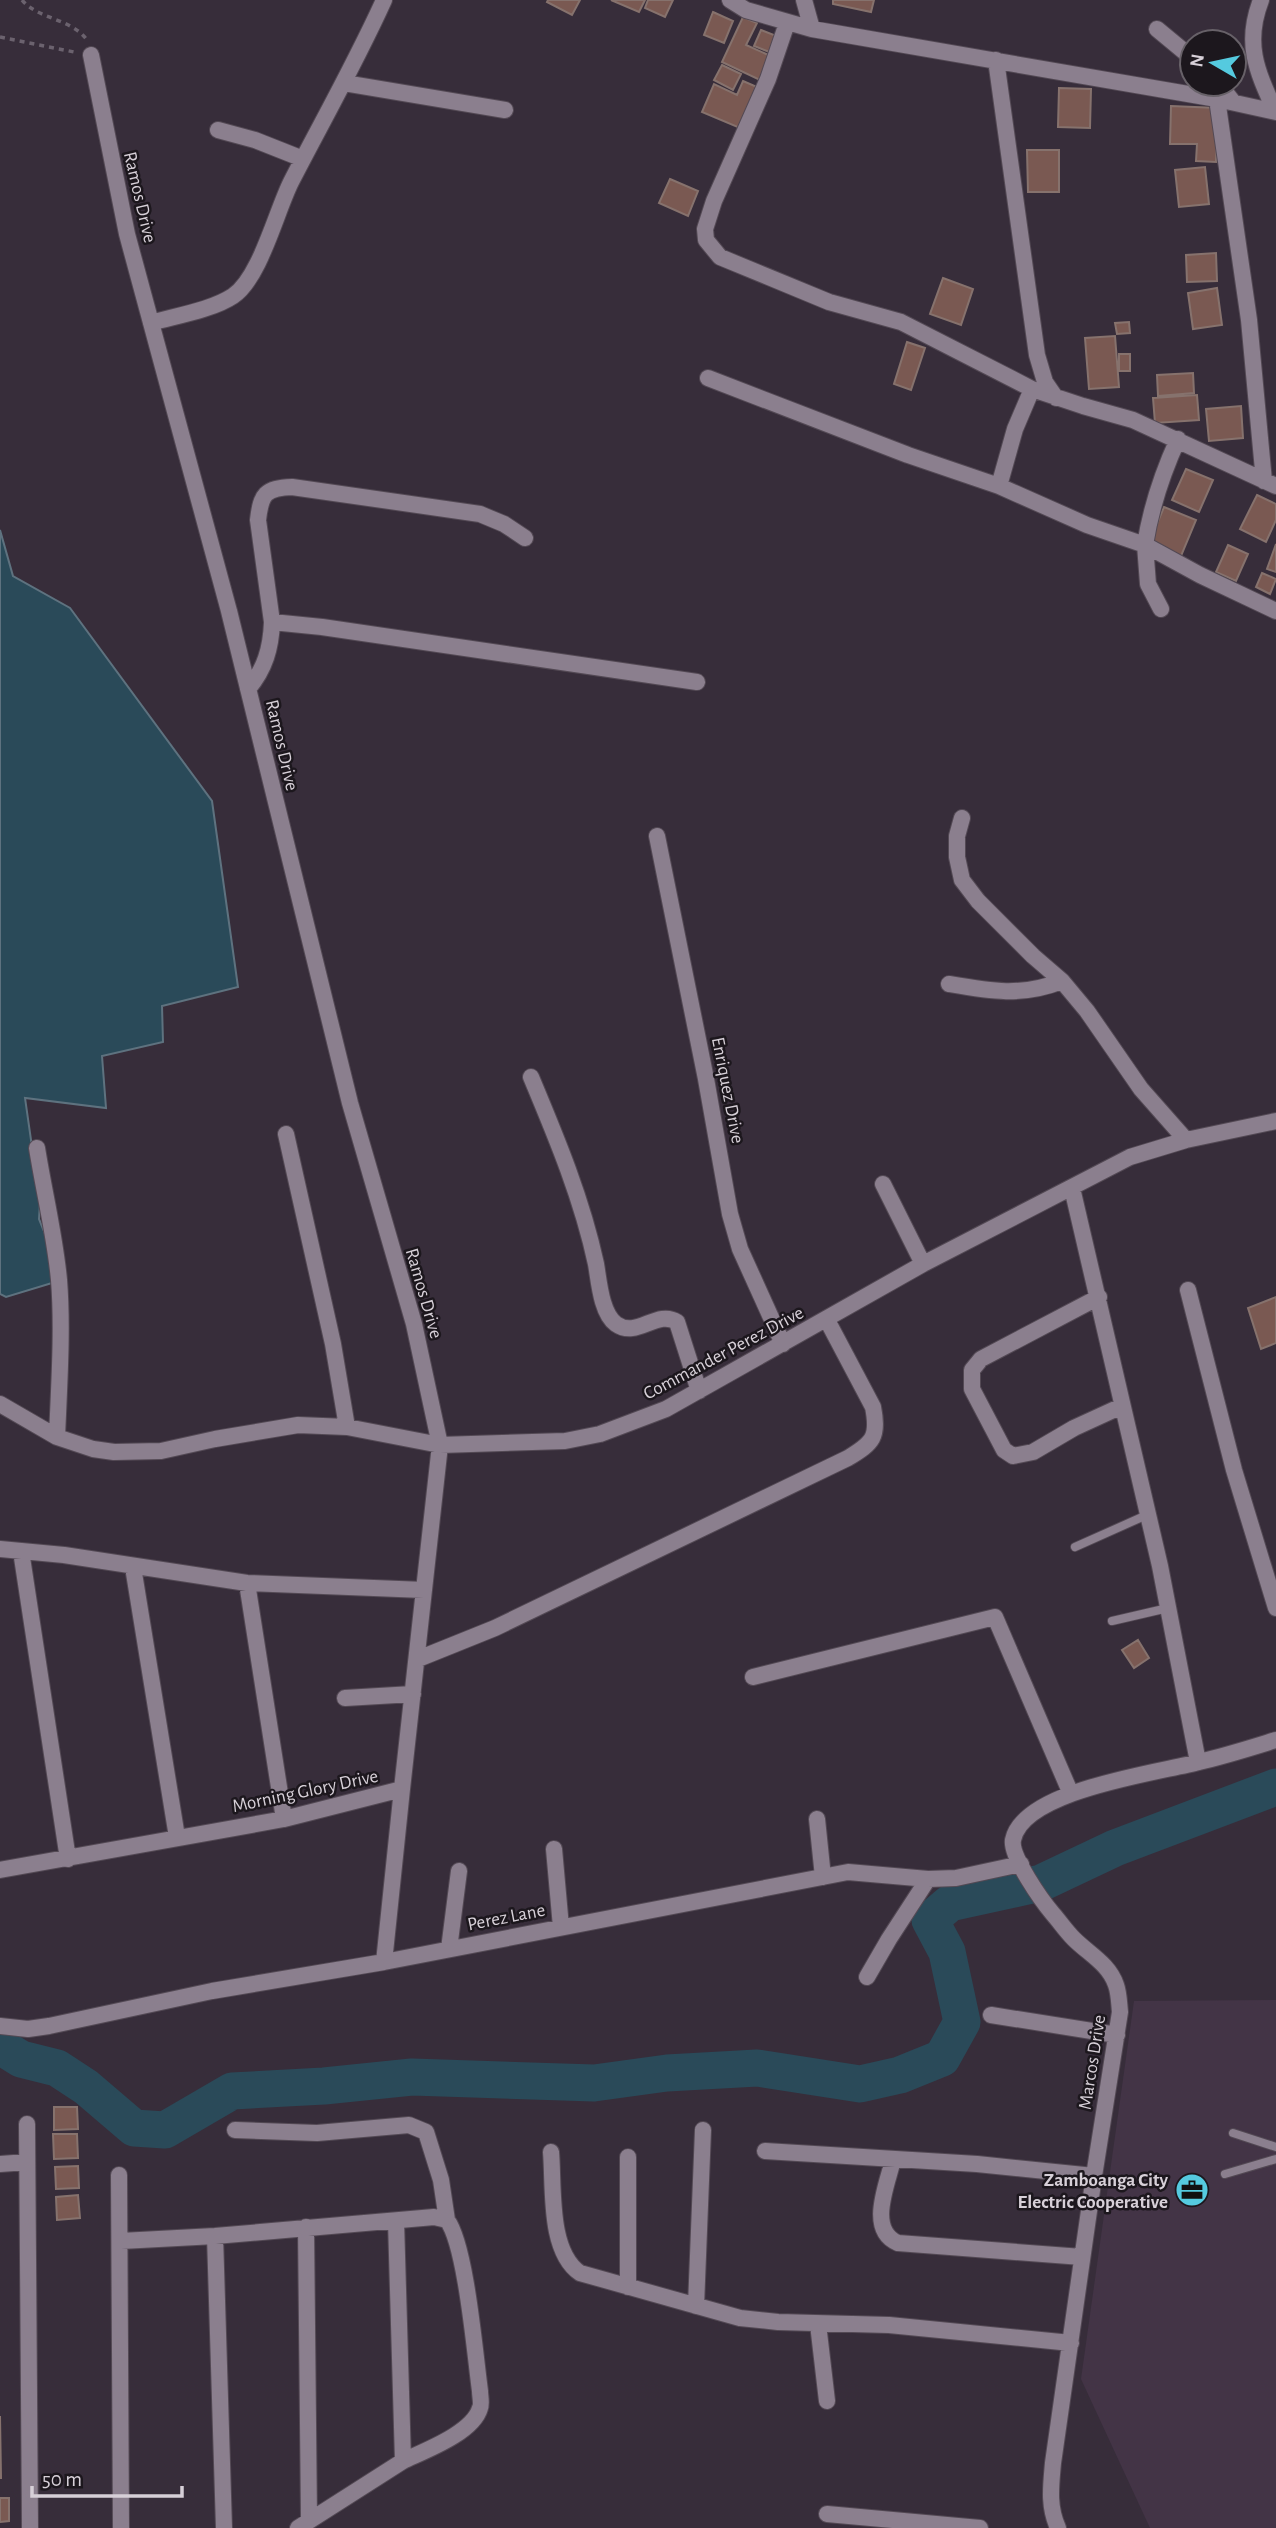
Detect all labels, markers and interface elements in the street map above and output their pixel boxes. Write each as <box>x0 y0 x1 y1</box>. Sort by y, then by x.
north arrow <box>1178 28 1248 98</box>
text: N <box>1187 53 1208 69</box>
street label: Ramos Drive <box>120 150 159 245</box>
street label: Ramos Drive <box>262 698 301 793</box>
street label: Enriquez Drive <box>708 1036 747 1145</box>
street label: Ramos Drive <box>402 1246 446 1341</box>
street label: Commander Perez Drive <box>641 1303 807 1404</box>
street label: Morning Glory Drive <box>231 1767 380 1816</box>
street label: Perez Lane <box>466 1901 547 1934</box>
street label: Marcos Drive <box>1076 2013 1109 2111</box>
place label: Zamboanga City Electric Cooperative <box>1017 2171 1168 2212</box>
office icon: Zamboanga City Electric Cooperative <box>1173 2171 1211 2209</box>
scale bar <box>32 2454 182 2498</box>
text: 50 m <box>42 2469 82 2490</box>

